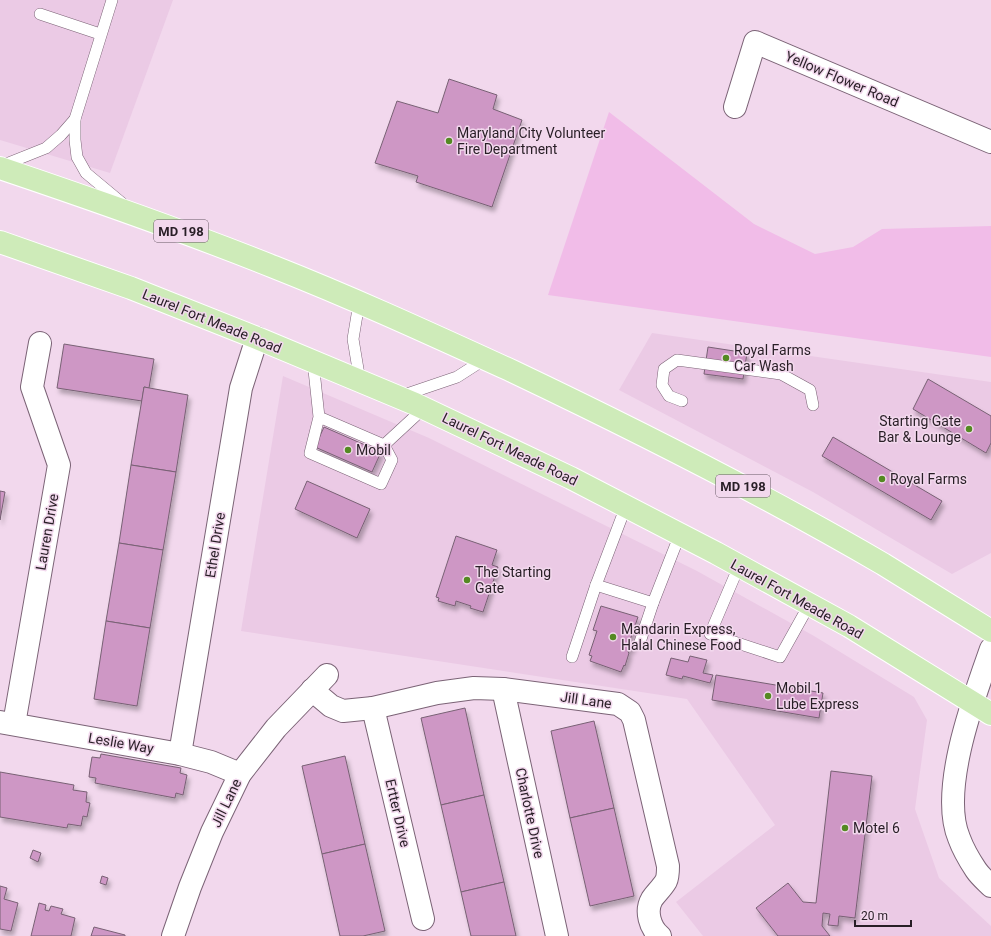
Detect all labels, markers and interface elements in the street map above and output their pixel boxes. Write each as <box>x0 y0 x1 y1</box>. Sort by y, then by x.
street label: Yellow Flower Road <box>783 48 901 110</box>
place label: Maryland City Volunteer Fire Department <box>457 125 606 157</box>
marker: Maryland City Volunteer Fire Department <box>444 136 454 146</box>
road number: MD 198 <box>154 220 208 242</box>
street label: Laurel Fort Meade Road <box>140 286 284 356</box>
place label: Royal Farms Car Wash <box>734 342 811 374</box>
marker: Royal Farms Car Wash <box>721 353 731 363</box>
street label: Laurel Fort Meade Road <box>440 409 580 489</box>
place label: Starting Gate Bar & Lounge <box>878 413 961 445</box>
marker: Starting Gate Bar & Lounge <box>964 424 974 434</box>
place label: Mobil <box>356 442 391 458</box>
marker: Mobil <box>343 445 353 455</box>
place label: Royal Farms <box>890 471 967 487</box>
marker: Royal Farms <box>877 474 887 484</box>
road number: MD 198 <box>716 475 770 497</box>
street label: Lauren Drive <box>32 492 62 572</box>
street label: Ethel Drive <box>202 511 228 579</box>
street label: Laurel Fort Meade Road <box>728 556 866 642</box>
place label: The Starting Gate <box>475 564 551 596</box>
marker: The Starting Gate <box>462 575 472 585</box>
place label: Mandarin Express, Halal Chinese Food <box>621 621 741 653</box>
marker: Mandarin Express, Halal Chinese Food <box>608 632 618 642</box>
place label: Mobil 1 Lube Express <box>776 680 859 712</box>
street label: Jill Lane <box>559 688 613 712</box>
marker: Mobil 1 Lube Express <box>763 691 773 701</box>
street label: Leslie Way <box>87 729 155 757</box>
street label: Charlotte Drive <box>513 766 547 860</box>
street label: Jill Lane <box>207 776 245 830</box>
street label: Ertter Drive <box>382 777 414 849</box>
place label: Motel 6 <box>853 820 900 836</box>
marker: Motel 6 <box>840 823 850 833</box>
scale bar <box>855 902 911 928</box>
text: 20 m <box>861 909 888 923</box>

